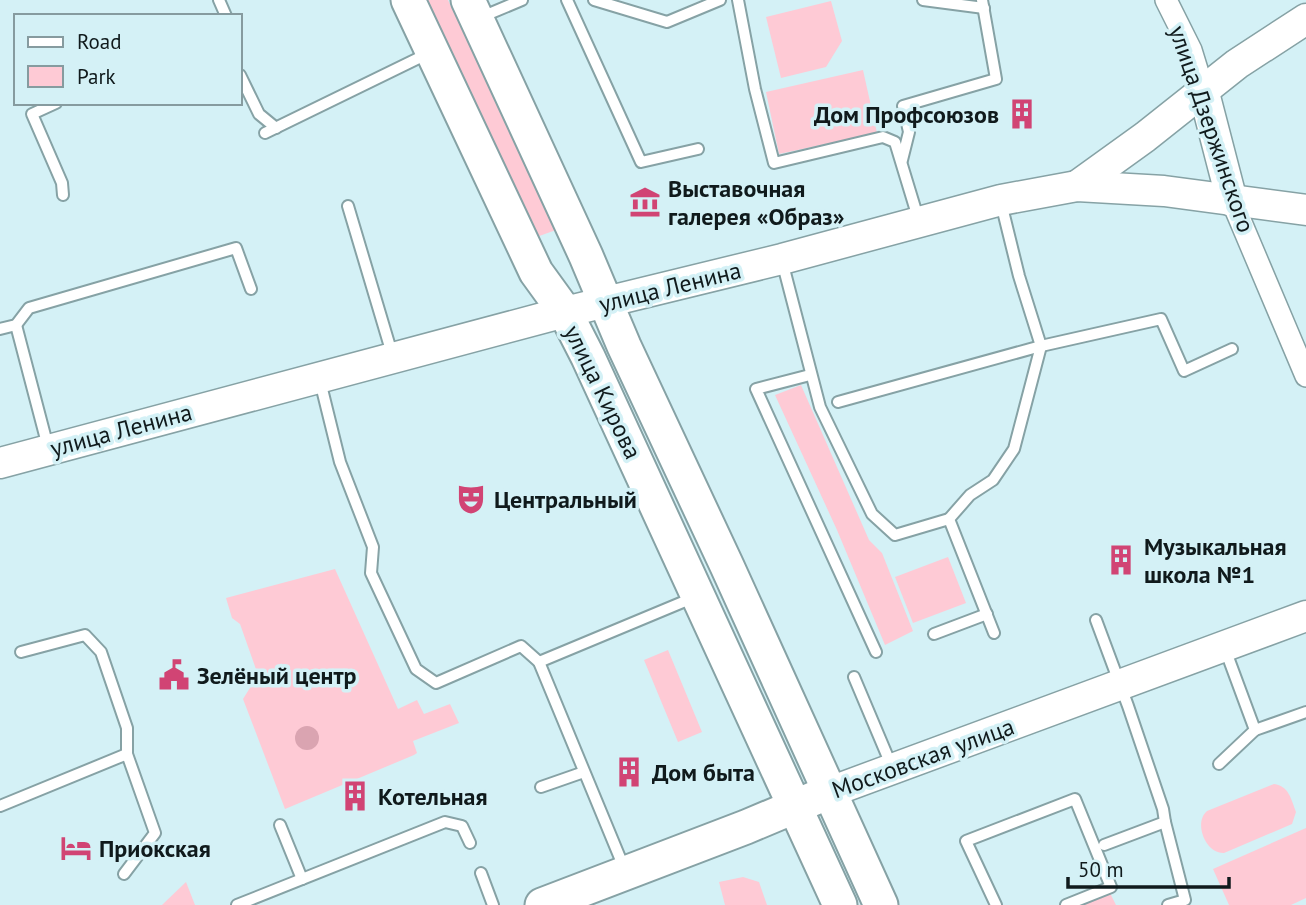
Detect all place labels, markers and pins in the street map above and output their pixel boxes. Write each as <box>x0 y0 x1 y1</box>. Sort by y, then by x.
building icon: Дом Профсоюзов <box>1005 97 1039 131</box>
place label: Дом Профсоюзов <box>814 99 999 130</box>
place label: Выставочная галерея «Образ» <box>668 173 845 232</box>
museum icon: Выставочная галерея «Образ» <box>628 185 662 219</box>
theatre icon: Центральный <box>454 482 488 516</box>
place label: Центральный <box>494 484 637 515</box>
place label: Музыкальная школа №1 <box>1144 531 1287 590</box>
building icon: Музыкальная школа №1 <box>1104 543 1138 577</box>
public building icon: Зелёный центр <box>157 658 191 692</box>
place label: Зелёный центр <box>197 660 357 691</box>
building icon: Дом быта <box>612 755 646 789</box>
place label: Дом быта <box>652 757 755 788</box>
building icon: Котельная <box>338 779 372 813</box>
place label: Котельная <box>378 781 488 812</box>
hotel icon: Приокская <box>59 831 93 865</box>
place label: Приокская <box>99 833 211 864</box>

